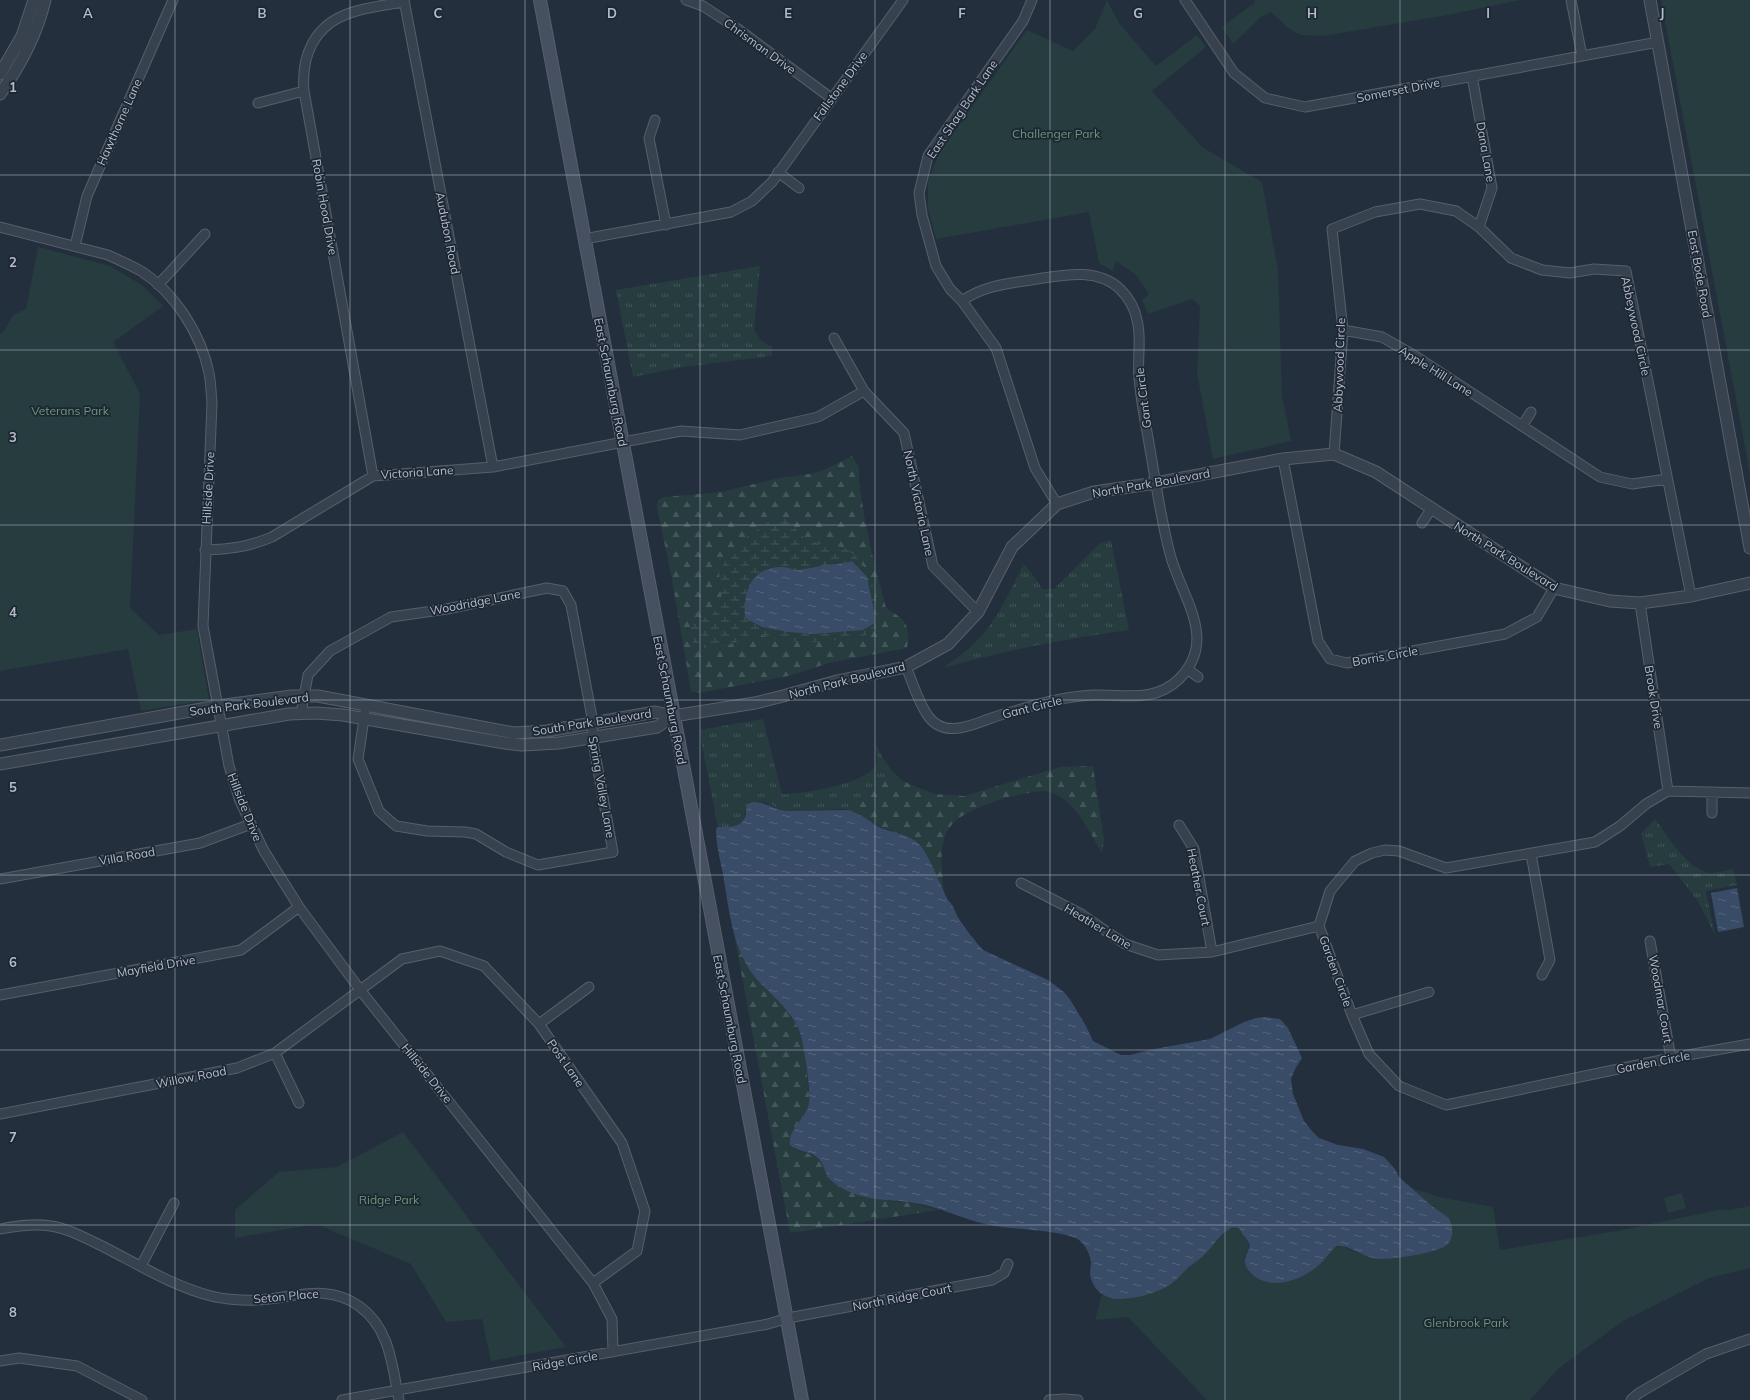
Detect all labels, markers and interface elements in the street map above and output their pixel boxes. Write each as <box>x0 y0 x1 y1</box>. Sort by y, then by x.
text: A <box>83 5 93 21</box>
text: B <box>258 5 267 21</box>
text: C <box>434 5 443 21</box>
text: D <box>607 5 617 21</box>
text: E <box>784 5 792 21</box>
text: F <box>958 5 966 21</box>
text: G <box>1133 5 1143 21</box>
text: H <box>1307 5 1317 21</box>
text: I <box>1486 5 1490 21</box>
text: J <box>1660 5 1664 21</box>
street label: Chrisman Drive <box>721 15 799 77</box>
street label: Fallstone Drive <box>810 48 870 124</box>
street label: East Shag Bark Lane <box>923 57 1001 161</box>
street label: Somerset Drive <box>1355 75 1441 105</box>
street label: Hawthorne Lane <box>93 76 145 168</box>
text: 1 <box>9 79 17 95</box>
street label: Dana Lane <box>1473 121 1499 183</box>
park label: Challenger Park <box>1012 126 1101 141</box>
street label: Robin Hood Drive <box>309 158 341 256</box>
street label: Audubon Road <box>433 191 463 275</box>
street label: East Bode Road <box>1685 229 1715 319</box>
text: 2 <box>9 254 17 270</box>
street label: Abbeywood Circle <box>1618 275 1654 377</box>
street label: East Schaumburg Road <box>591 316 631 448</box>
street label: Abbywood Circle <box>1330 317 1348 413</box>
street label: Apple Hill Lane <box>1396 342 1476 400</box>
street label: Gant Circle <box>1132 367 1154 429</box>
park label: Veterans Park <box>31 403 110 418</box>
text: 3 <box>9 429 17 445</box>
street label: North Victoria Lane <box>900 449 938 557</box>
street label: Hillside Drive <box>199 451 217 525</box>
street label: Victoria Lane <box>380 462 454 482</box>
street label: North Park Boulevard <box>1091 465 1211 501</box>
street label: North Park Boulevard <box>1451 518 1561 594</box>
street label: Woodridge Lane <box>428 586 522 618</box>
text: 4 <box>9 604 17 620</box>
street label: East Schaumburg Road <box>650 634 690 766</box>
street label: Borris Circle <box>1351 643 1419 669</box>
street label: North Park Boulevard <box>787 658 907 702</box>
street label: Brook Drive <box>1642 664 1666 730</box>
street label: South Park Boulevard <box>188 689 310 719</box>
street label: Gant Circle <box>1001 692 1063 722</box>
street label: South Park Boulevard <box>531 705 653 739</box>
street label: Spring Valley Lane <box>586 735 618 839</box>
street label: Hillside Drive <box>224 771 266 843</box>
text: 5 <box>9 779 17 795</box>
street label: Villa Road <box>98 844 156 868</box>
street label: Heather Court <box>1184 847 1214 927</box>
street label: Heather Lane <box>1062 900 1134 952</box>
street label: Garden Circle <box>1316 933 1356 1009</box>
street label: Mayfield Drive <box>116 952 196 980</box>
street label: East Schaumburg Road <box>710 953 750 1085</box>
text: 6 <box>9 954 17 970</box>
street label: Woodmar Court <box>1646 954 1676 1044</box>
street label: Post Lane <box>544 1036 588 1090</box>
street label: Hillside Drive <box>398 1040 456 1106</box>
street label: Garden Circle <box>1615 1048 1691 1076</box>
street label: Willow Road <box>154 1063 228 1091</box>
text: 7 <box>9 1129 17 1145</box>
park label: Ridge Park <box>359 1192 420 1207</box>
street label: North Ridge Court <box>851 1280 953 1314</box>
street label: Seton Place <box>253 1286 319 1306</box>
text: 8 <box>9 1304 17 1320</box>
park label: Glenbrook Park <box>1424 1315 1509 1330</box>
street label: Ridge Circle <box>531 1348 599 1374</box>

